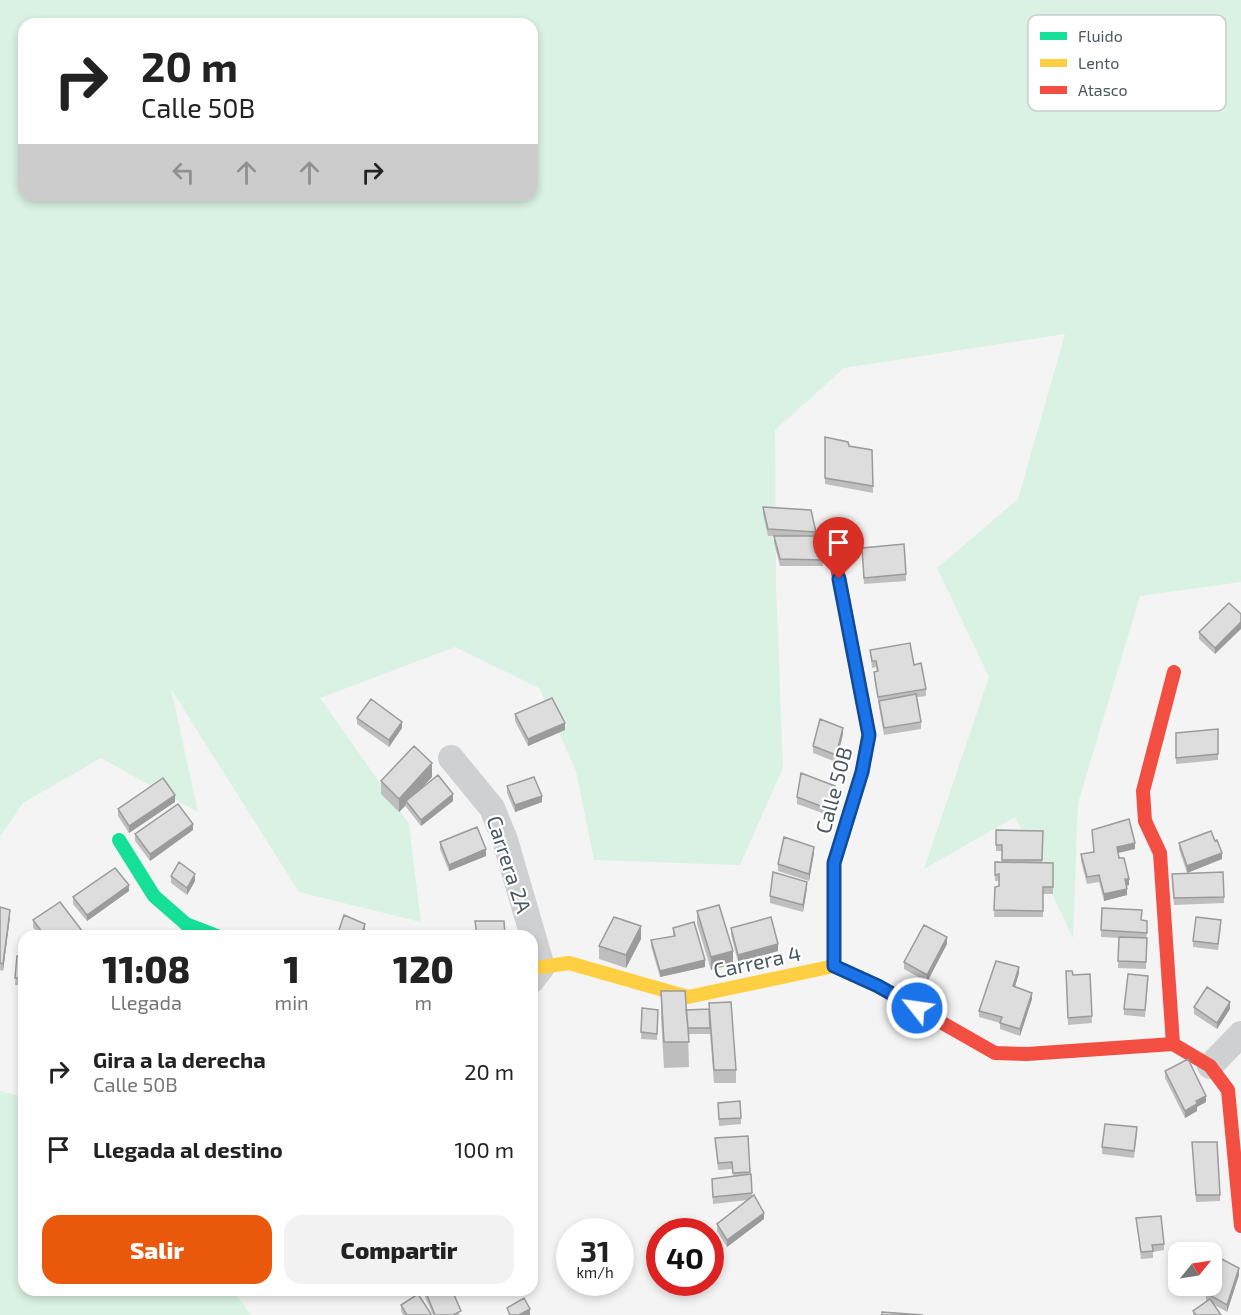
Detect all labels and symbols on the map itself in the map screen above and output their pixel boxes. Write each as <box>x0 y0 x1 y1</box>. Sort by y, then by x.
legend <box>1028 15 1226 111</box>
text: Fluido <box>1078 26 1123 45</box>
text: Lento <box>1078 53 1119 72</box>
text: Atasco <box>1078 80 1128 99</box>
pin <box>813 517 864 579</box>
street label: Calle 50B <box>809 744 857 836</box>
street label: Carrera 2A <box>483 812 537 916</box>
street label: Carrera 4 <box>711 940 803 982</box>
position arrow <box>885 976 949 1040</box>
speed limit sign: 40 <box>646 1218 724 1296</box>
north arrow <box>1168 1242 1222 1296</box>

